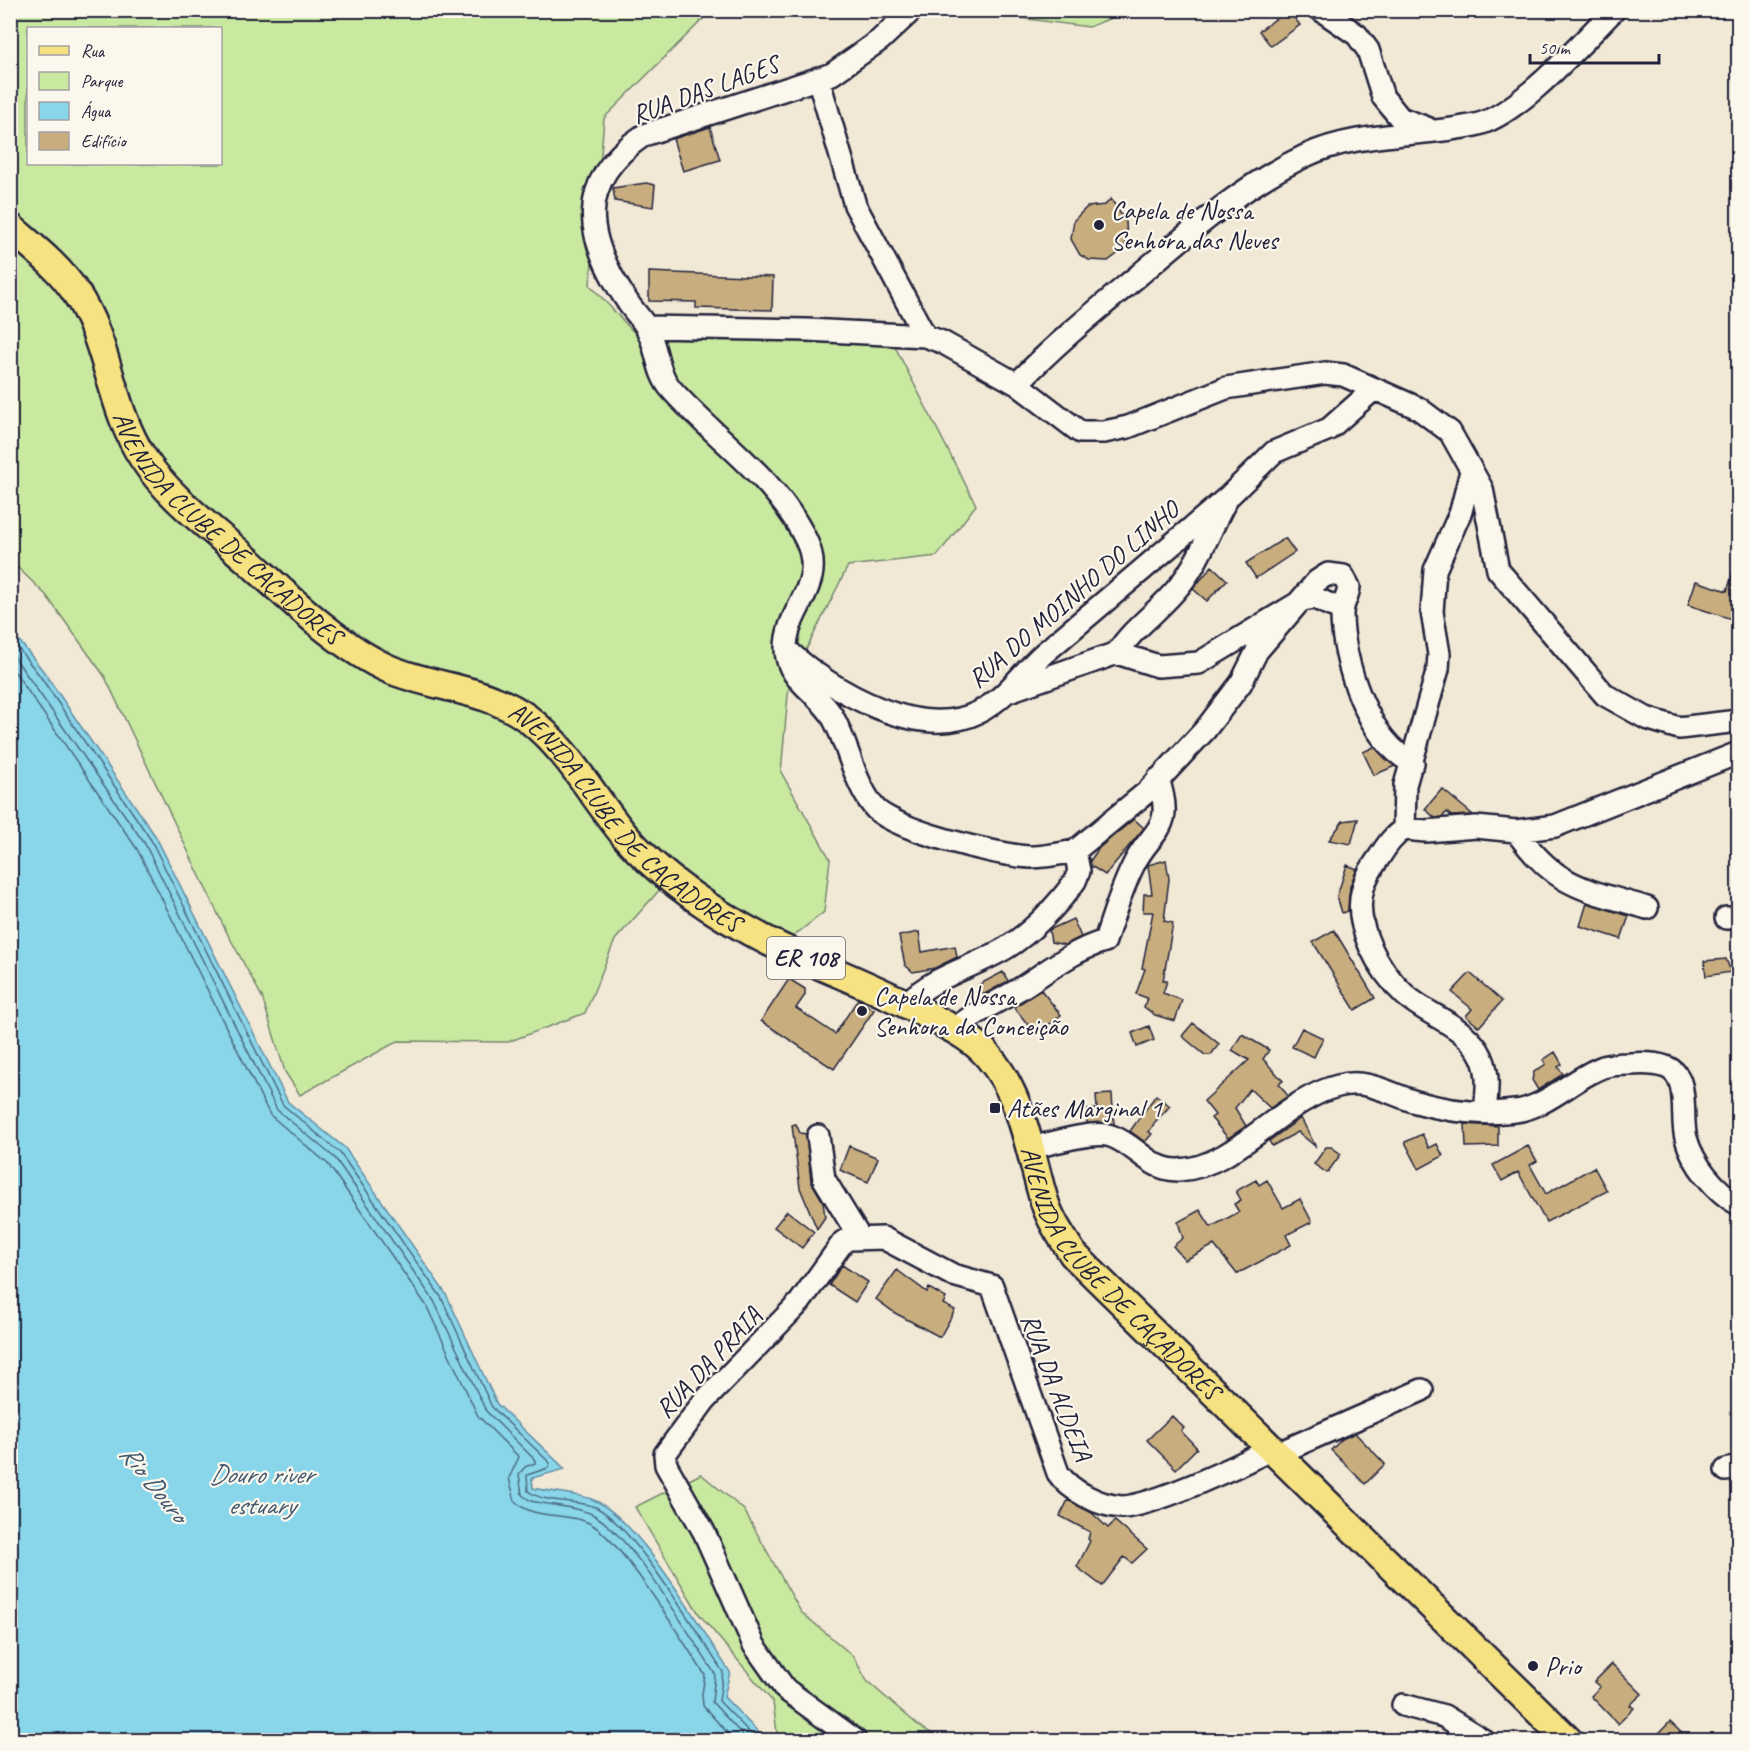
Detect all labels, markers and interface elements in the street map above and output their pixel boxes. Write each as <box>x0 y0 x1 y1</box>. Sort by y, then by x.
legend <box>27 27 222 165</box>
scale bar <box>1530 27 1659 65</box>
text: 50 m <box>1539 37 1572 59</box>
text: Rua <box>81 40 106 62</box>
street label: RUA DAS LAGES <box>627 46 787 131</box>
text: Parque <box>81 70 123 92</box>
text: Água <box>81 100 112 122</box>
text: Edifício <box>81 130 127 152</box>
place label: Capela de Nossa Senhora das Neves <box>1111 194 1279 257</box>
marker: Capela de Nossa Senhora das Neves <box>1092 218 1106 232</box>
street label: AVENIDA CLUBE DE CAÇADORES <box>105 407 352 655</box>
street label: RUA DO MOINHO DO LINHO <box>961 492 1188 695</box>
street label: AVENIDA CLUBE DE CAÇADORES <box>503 694 751 942</box>
road number: ER 108 <box>767 937 845 979</box>
place label: Capela de Nossa Senhora da Conceição <box>874 980 1069 1043</box>
marker: Capela de Nossa Senhora da Conceição <box>855 1004 869 1018</box>
place label: Atães Marginal 1 <box>1007 1092 1163 1125</box>
marker: Atães Marginal 1 <box>988 1101 1002 1115</box>
street label: AVENIDA CLUBE DE CAÇADORES <box>1013 1143 1231 1410</box>
street label: RUA DA PRAIA <box>648 1299 769 1425</box>
street label: RUA DA ALDEIA <box>1013 1309 1100 1467</box>
water label: Rio Douro <box>112 1437 198 1532</box>
water label: Douro river estuary <box>209 1457 318 1522</box>
place label: Prio <box>1545 1650 1583 1683</box>
marker: Prio <box>1526 1659 1540 1673</box>

